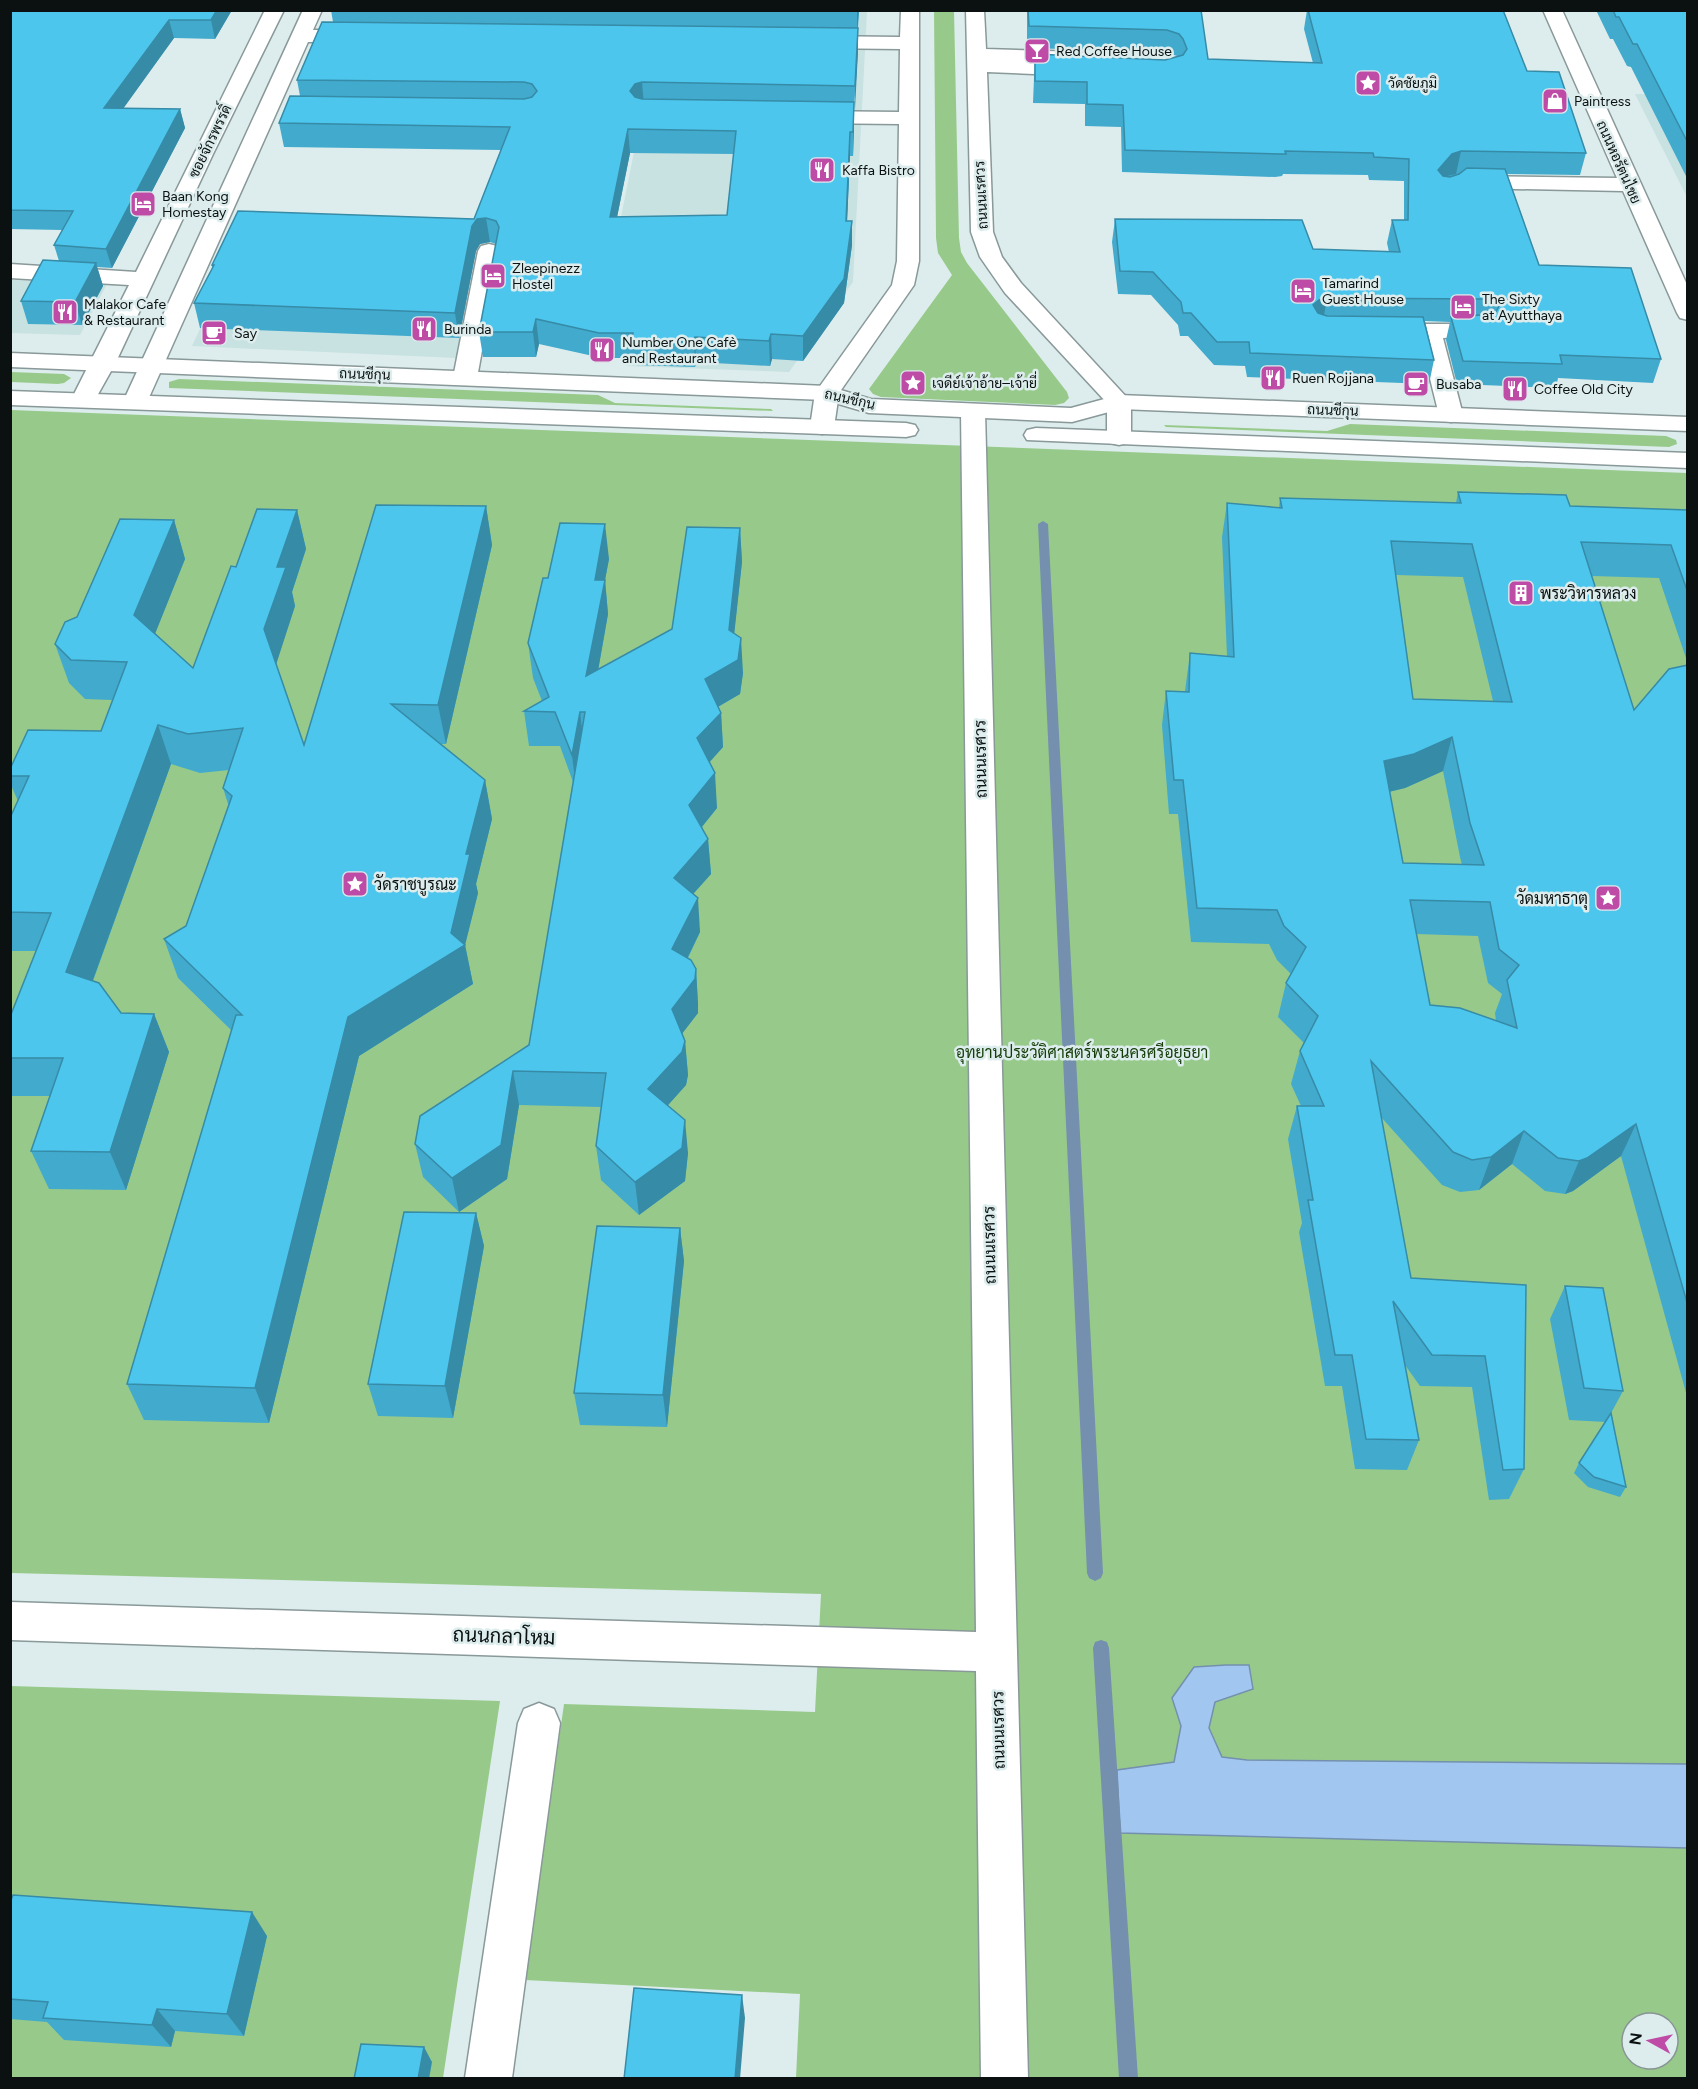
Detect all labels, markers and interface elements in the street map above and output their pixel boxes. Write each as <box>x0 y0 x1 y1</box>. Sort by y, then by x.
bar icon: Red Coffee House <box>1022 36 1052 66</box>
place label: Red Coffee House <box>1056 43 1172 60</box>
place icon: วัดชัยภูมิ <box>1353 68 1383 98</box>
place label: วัดชัยภูมิ <box>1388 75 1437 93</box>
shop icon: Paintress <box>1540 86 1570 116</box>
place label: Paintress <box>1574 93 1631 110</box>
street label: ซอยจักรพรรดิ์ <box>181 100 235 181</box>
street label: ถนนหอรัตนไชย <box>1593 118 1644 206</box>
restaurant icon: Kaffa Bistro <box>807 155 837 185</box>
street label: ถนนนเรศวร <box>971 160 992 230</box>
place label: Kaffa Bistro <box>842 162 915 179</box>
place label: Baan Kong Homestay <box>162 188 229 221</box>
hotel icon: Baan Kong Homestay <box>128 189 158 219</box>
place label: Zleepinezz Hostel <box>512 260 580 293</box>
hotel icon: Zleepinezz Hostel <box>478 261 508 291</box>
place label: Tamarind Guest House <box>1322 275 1404 308</box>
hotel icon: Tamarind Guest House <box>1288 276 1318 306</box>
place label: The Sixty at Ayutthaya <box>1482 291 1562 324</box>
hotel icon: The Sixty at Ayutthaya <box>1448 292 1478 322</box>
place label: Malakor Cafe & Restaurant <box>84 296 167 329</box>
restaurant icon: Malakor Cafe & Restaurant <box>50 297 80 327</box>
restaurant icon: Burinda <box>409 314 439 344</box>
cafe icon: Say <box>199 318 229 348</box>
place label: Burinda <box>444 321 492 338</box>
place label: Say <box>234 325 258 342</box>
place label: Number One Cafè and Restaurant <box>622 334 737 367</box>
restaurant icon: Number One Cafè and Restaurant <box>587 335 617 365</box>
restaurant icon: Ruen Rojjana <box>1258 363 1288 393</box>
street label: ถนนชีกุน <box>339 364 391 385</box>
place icon: เจดีย์เจ้าอ้าย–เจ้ายี่ <box>898 368 928 398</box>
cafe icon: Busaba <box>1401 369 1431 399</box>
place label: Ruen Rojjana <box>1292 370 1374 387</box>
place label: เจดีย์เจ้าอ้าย–เจ้ายี่ <box>932 371 1037 392</box>
restaurant icon: Coffee Old City <box>1500 374 1530 404</box>
place label: Busaba <box>1436 376 1481 393</box>
place label: Coffee Old City <box>1534 381 1633 398</box>
street label: ถนนชีกุน <box>823 384 877 415</box>
street label: ถนนชีกุน <box>1307 400 1359 421</box>
building icon: พระวิหารหลวง <box>1506 578 1536 608</box>
place label: พระวิหารหลวง <box>1540 584 1637 603</box>
street label: ถนนนเรศวร <box>970 720 991 798</box>
place icon: วัดราชบูรณะ <box>340 869 370 899</box>
place label: วัดราชบูรณะ <box>374 874 457 896</box>
place icon: วัดมหาธาตุ <box>1593 883 1623 913</box>
place label: วัดมหาธาตุ <box>1516 888 1588 910</box>
park label: อุทยานประวัติศาสตร์พระนครศรีอยุธยา <box>956 1040 1208 1064</box>
street label: ถนนนเรศวร <box>979 1206 1000 1284</box>
street label: ถนนกลาโหม <box>452 1621 556 1650</box>
street label: ถนนนเรศวร <box>988 1691 1009 1769</box>
north arrow <box>1620 2011 1680 2071</box>
text: N <box>1625 2032 1646 2046</box>

